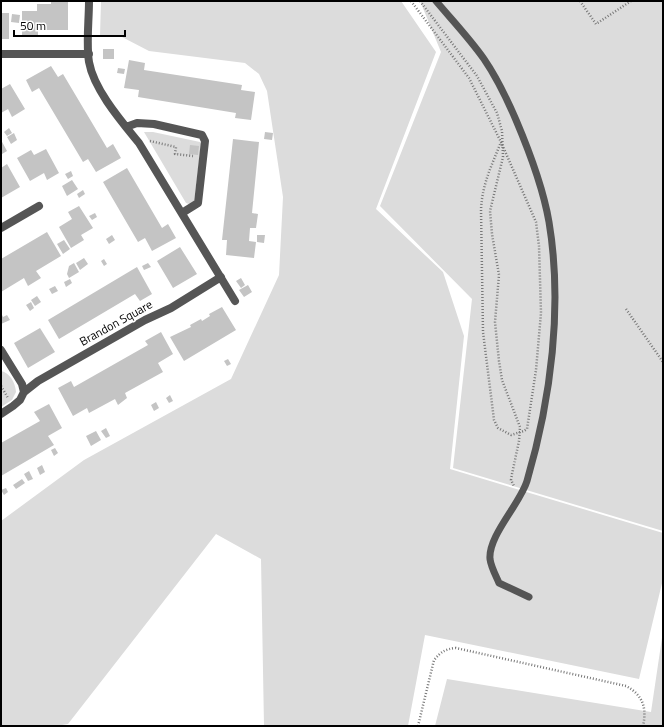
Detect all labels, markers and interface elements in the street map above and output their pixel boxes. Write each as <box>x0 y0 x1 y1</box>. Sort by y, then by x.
scale bar <box>14 12 125 38</box>
text: 50 m <box>20 16 46 35</box>
street label: Brandon Square <box>76 295 156 351</box>

